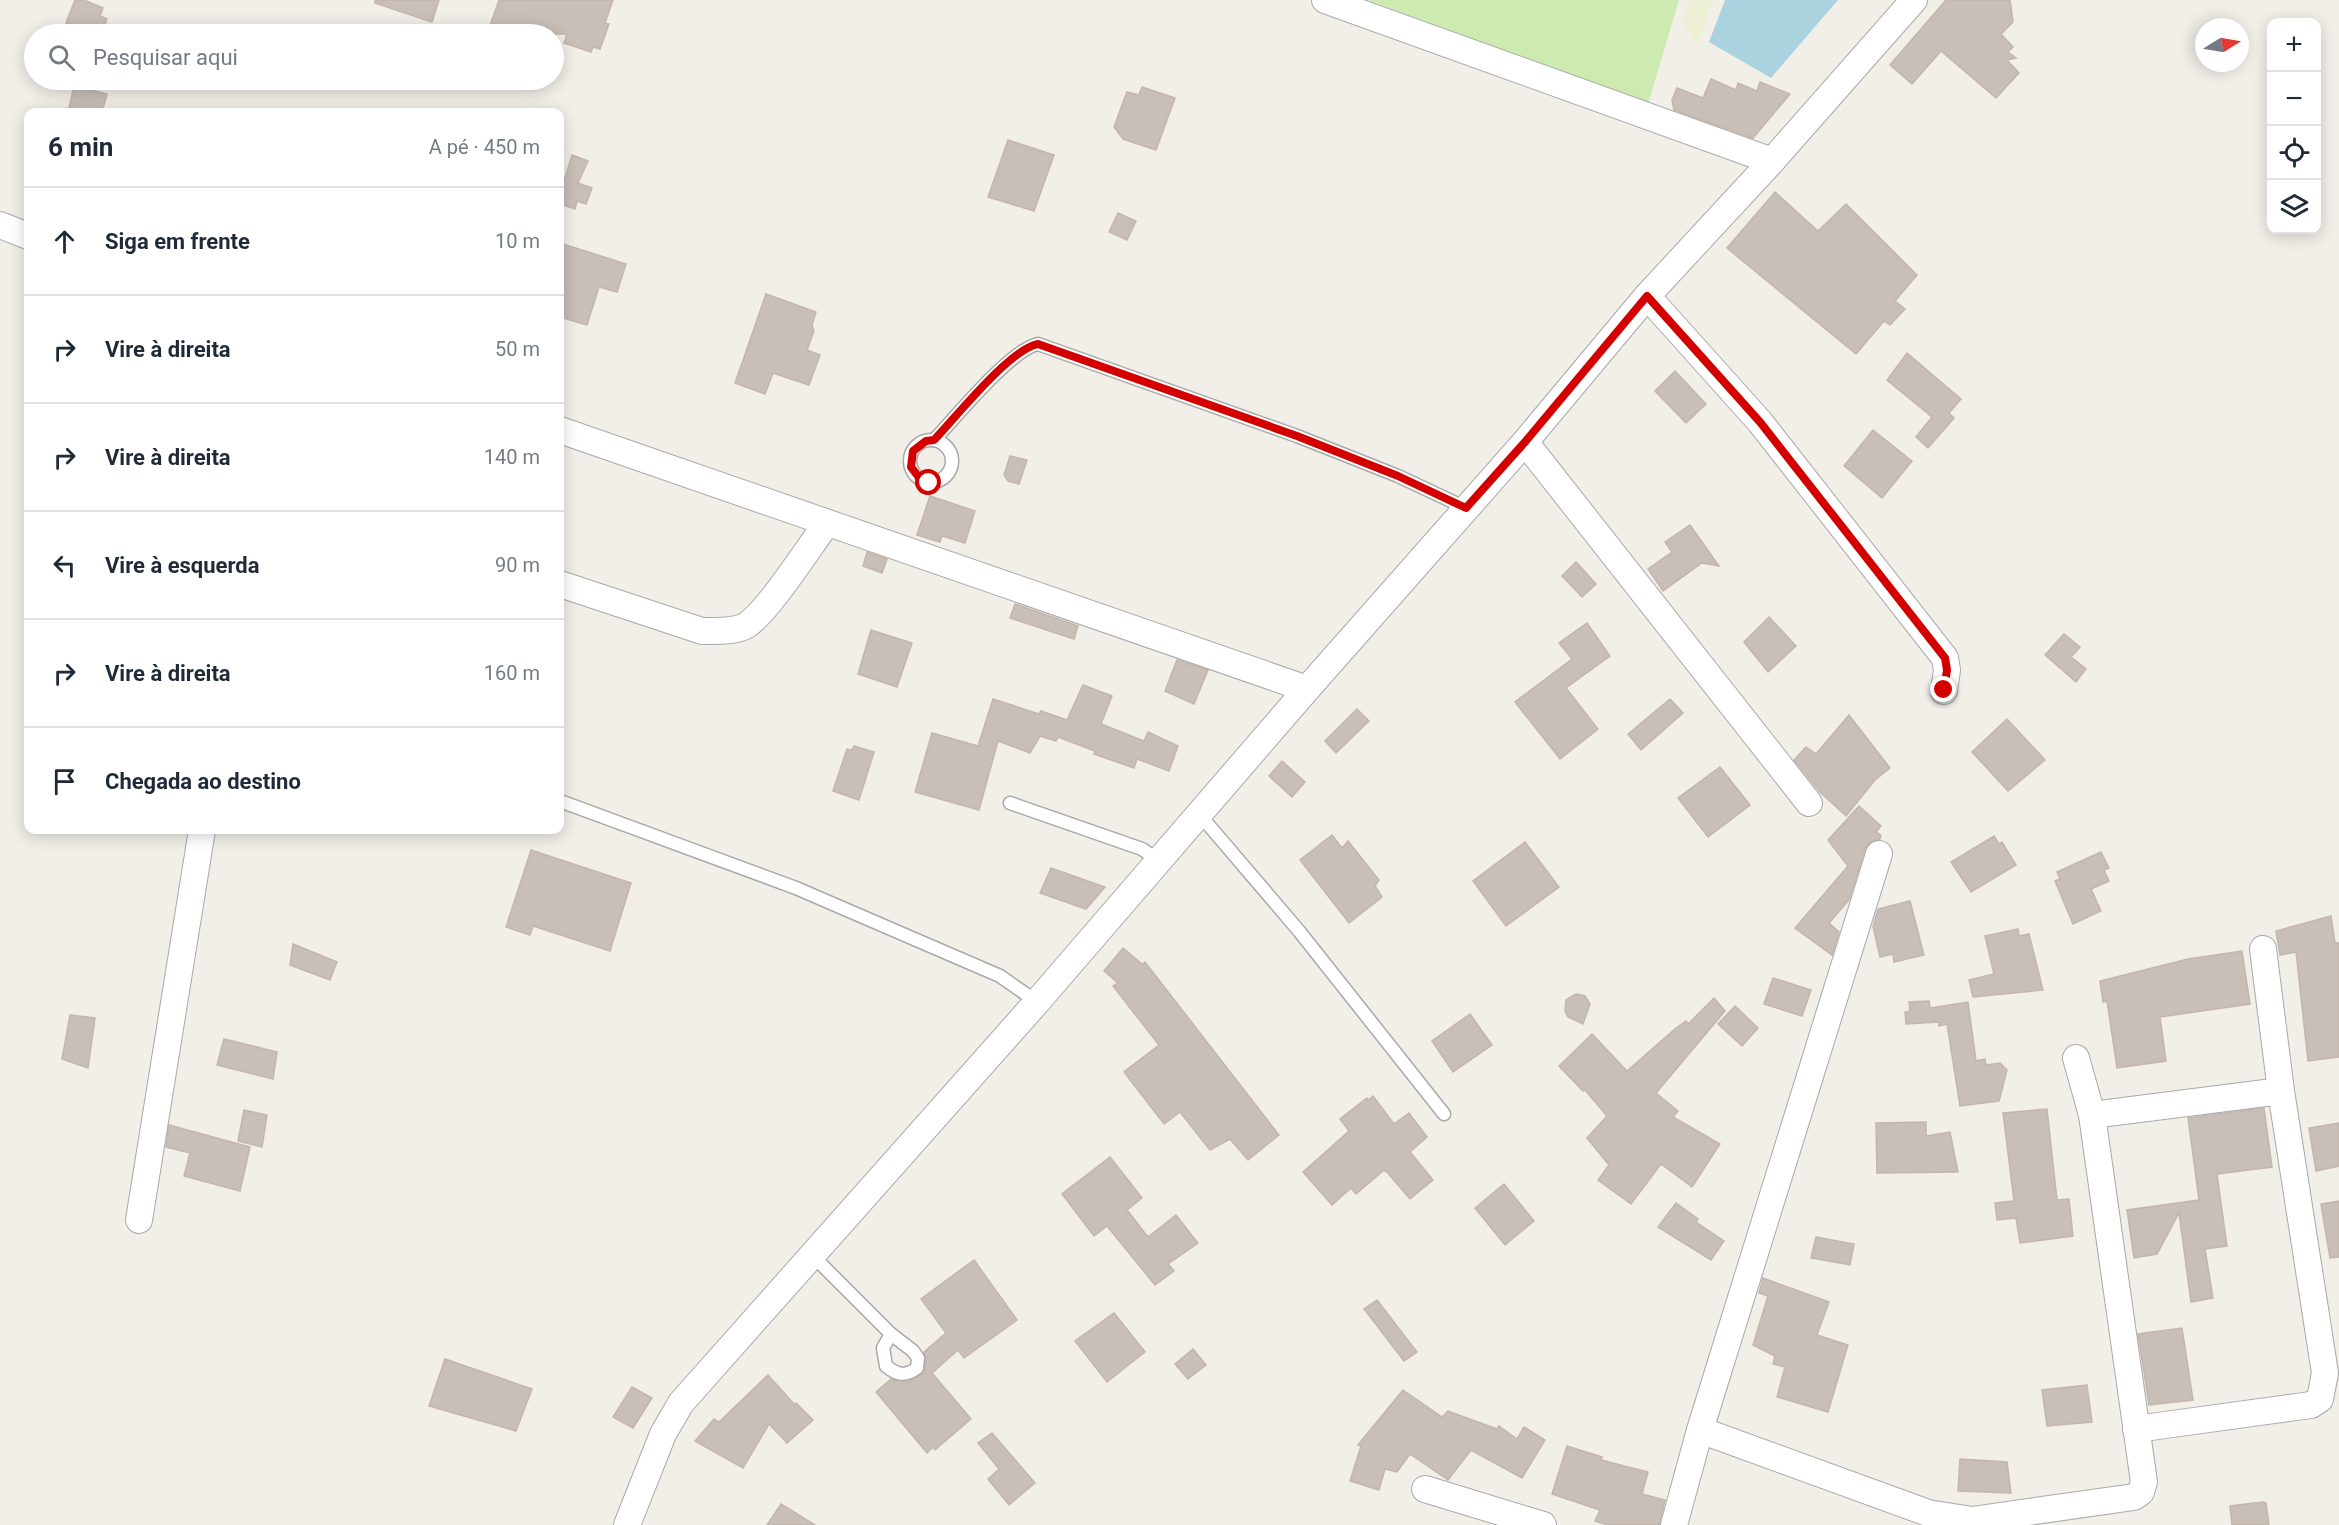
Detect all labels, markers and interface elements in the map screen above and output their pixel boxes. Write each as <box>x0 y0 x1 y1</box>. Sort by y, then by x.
north arrow <box>2195 18 2249 72</box>
map controls <box>2267 18 2321 234</box>
button: + <box>2267 18 2321 72</box>
search box <box>24 24 564 90</box>
icon: search <box>45 41 78 74</box>
text: Pesquisar aqui <box>93 45 238 70</box>
button: − <box>2267 72 2321 126</box>
button: locate <box>2267 126 2321 180</box>
text: 6 min <box>48 132 113 162</box>
text: A pé · 450 m <box>429 135 540 159</box>
button: layers <box>2267 180 2321 234</box>
icon: ahead <box>48 225 81 258</box>
text: Siga em frente <box>105 229 250 254</box>
text: 10 m <box>495 229 540 253</box>
icon: right <box>48 333 81 366</box>
text: Vire à direita <box>105 337 231 362</box>
text: 50 m <box>495 337 540 361</box>
icon: right <box>48 441 81 474</box>
text: Vire à direita <box>105 445 231 470</box>
text: 140 m <box>484 445 540 469</box>
route start <box>915 469 941 495</box>
icon: left <box>48 549 81 582</box>
text: Vire à esquerda <box>105 553 259 578</box>
text: 90 m <box>495 553 540 577</box>
icon: right <box>48 657 81 690</box>
text: Vire à direita <box>105 661 231 686</box>
text: 160 m <box>484 661 540 685</box>
route end <box>1930 676 1956 702</box>
icon: arrive <box>48 765 81 798</box>
text: Chegada ao destino <box>105 769 301 794</box>

